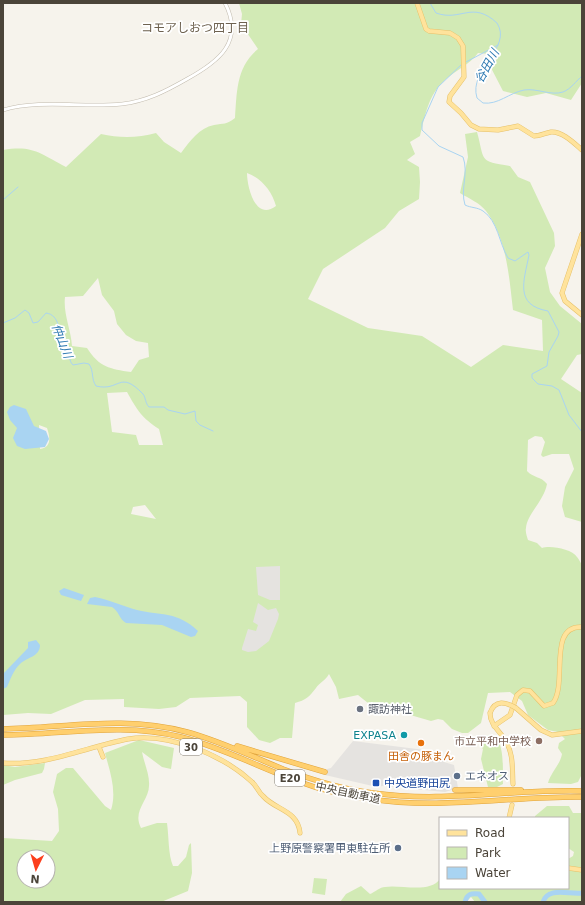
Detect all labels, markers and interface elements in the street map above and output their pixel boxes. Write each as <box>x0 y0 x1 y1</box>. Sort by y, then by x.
district label: コモアしおつ四丁目 <box>141 21 249 35</box>
water label: 谷田川 <box>472 45 503 85</box>
water label: 仲山川 <box>49 322 76 362</box>
place label: 諏訪神社 <box>368 703 412 716</box>
marker: 諏訪神社 <box>355 704 365 714</box>
place label: EXPASA <box>353 729 396 742</box>
marker: EXPASA <box>399 730 409 740</box>
place label: 市立平和中学校 <box>454 735 531 748</box>
marker: 市立平和中学校 <box>534 736 544 746</box>
marker: 田舎の豚まん <box>416 738 426 748</box>
road number: 30 <box>180 739 202 755</box>
place label: 田舎の豚まん <box>388 750 454 763</box>
road number: E20 <box>275 770 305 786</box>
place label: エネオス <box>465 770 509 783</box>
marker: エネオス <box>452 771 462 781</box>
place label: 中央道野田尻 <box>384 777 450 790</box>
marker: 中央道野田尻 <box>371 778 381 788</box>
street label: 中央自動車道 <box>314 780 382 806</box>
legend <box>439 817 569 889</box>
text: Road <box>475 826 505 840</box>
place label: 上野原警察署甲東駐在所 <box>269 842 391 855</box>
marker: 上野原警察署甲東駐在所 <box>393 843 403 853</box>
text: Park <box>475 846 501 860</box>
north arrow <box>16 849 56 889</box>
text: Water <box>475 866 511 880</box>
text: N <box>30 872 40 885</box>

